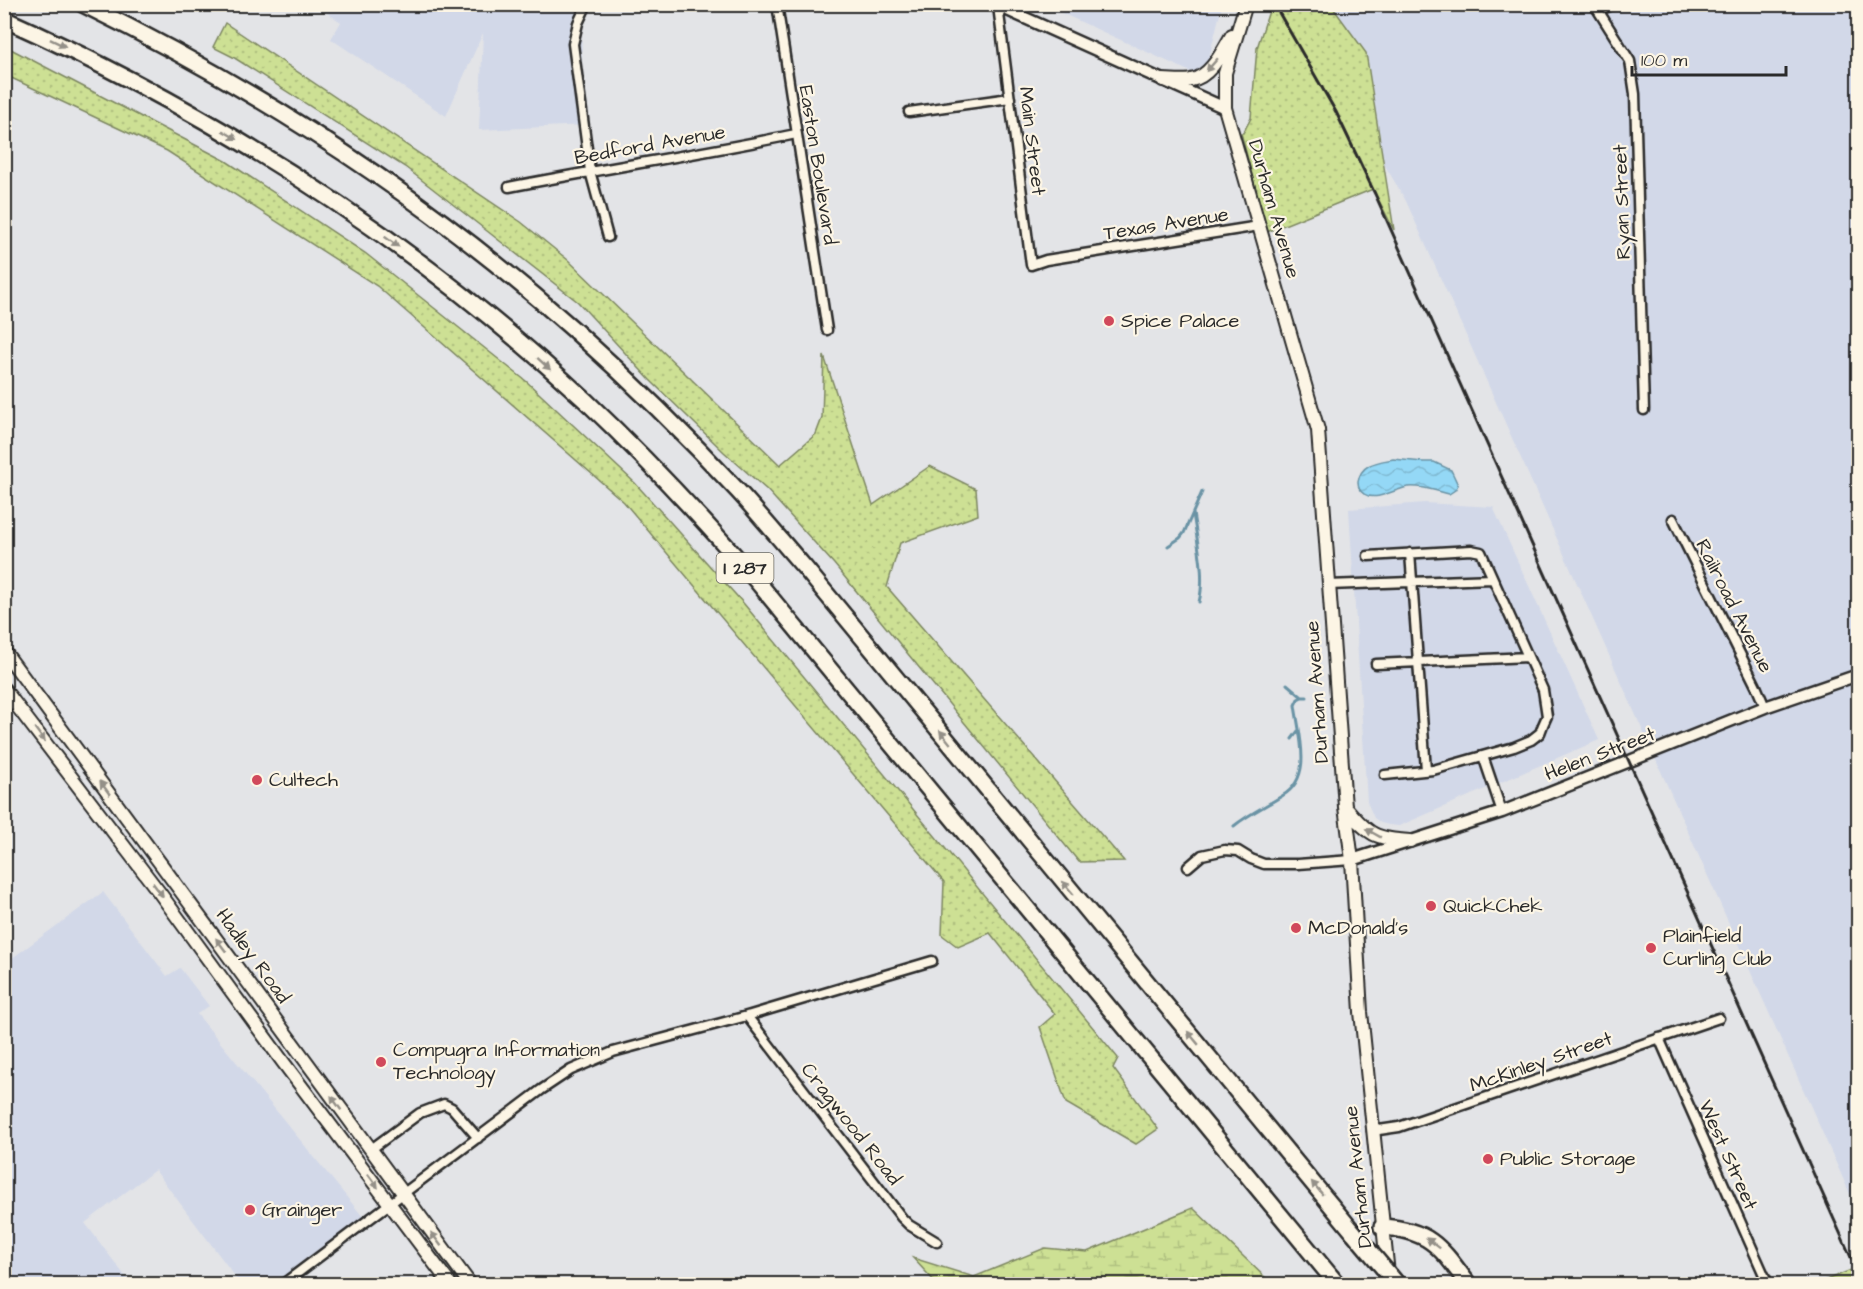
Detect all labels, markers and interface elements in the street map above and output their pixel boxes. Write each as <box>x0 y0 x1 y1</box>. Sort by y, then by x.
one-way arrow <box>49 38 66 47</box>
scale bar <box>1632 39 1786 77</box>
text: 100 m <box>1641 48 1687 73</box>
one-way arrow <box>1206 57 1219 72</box>
street label: Easton Boulevard <box>792 83 844 247</box>
street label: Main Street <box>1011 85 1053 197</box>
street label: Bedford Avenue <box>572 118 728 172</box>
one-way arrow <box>222 129 238 140</box>
street label: Durham Avenue <box>1241 137 1307 282</box>
street label: Ryan Street <box>1606 144 1639 260</box>
street label: Texas Avenue <box>1102 200 1231 248</box>
one-way arrow <box>384 236 400 248</box>
place label: Spice Palace <box>1121 307 1239 335</box>
marker: Spice Palace <box>1102 314 1116 328</box>
one-way arrow <box>536 357 551 370</box>
street label: Railroad Avenue <box>1688 534 1780 678</box>
road number: I 287 <box>716 553 774 583</box>
street label: Durham Avenue <box>1298 620 1336 764</box>
street label: Helen Street <box>1541 720 1659 788</box>
one-way arrow <box>34 727 46 743</box>
one-way arrow <box>938 729 951 745</box>
place label: Cultech <box>269 766 338 794</box>
marker: Cultech <box>250 773 264 787</box>
one-way arrow <box>100 781 112 796</box>
one-way arrow <box>1364 828 1381 838</box>
one-way arrow <box>1062 880 1075 896</box>
one-way arrow <box>152 882 164 898</box>
place label: QuickChek <box>1443 892 1543 920</box>
marker: QuickChek <box>1424 899 1438 913</box>
street label: Hadley Road <box>208 903 297 1010</box>
place label: McDonald's <box>1308 914 1408 942</box>
marker: McDonald's <box>1289 921 1303 935</box>
place label: Plainfield Curling Club <box>1663 922 1772 974</box>
one-way arrow <box>216 938 228 953</box>
marker: Plainfield Curling Club <box>1644 941 1658 955</box>
street label: McKinley Street <box>1466 1025 1616 1100</box>
one-way arrow <box>1186 1030 1199 1046</box>
place label: Compugra Information Technology <box>393 1036 600 1088</box>
marker: Compugra Information Technology <box>374 1055 388 1069</box>
street label: Cragwood Road <box>793 1057 908 1192</box>
one-way arrow <box>330 1095 342 1111</box>
street label: West Street <box>1691 1096 1765 1214</box>
street label: Durham Avenue <box>1337 1104 1379 1249</box>
place label: Public Storage <box>1500 1145 1636 1174</box>
marker: Public Storage <box>1481 1152 1495 1166</box>
one-way arrow <box>367 1173 379 1189</box>
one-way arrow <box>1311 1181 1324 1196</box>
place label: Grainger <box>262 1196 342 1225</box>
marker: Grainger <box>243 1203 257 1217</box>
one-way arrow <box>430 1232 442 1248</box>
one-way arrow <box>1425 1237 1441 1249</box>

